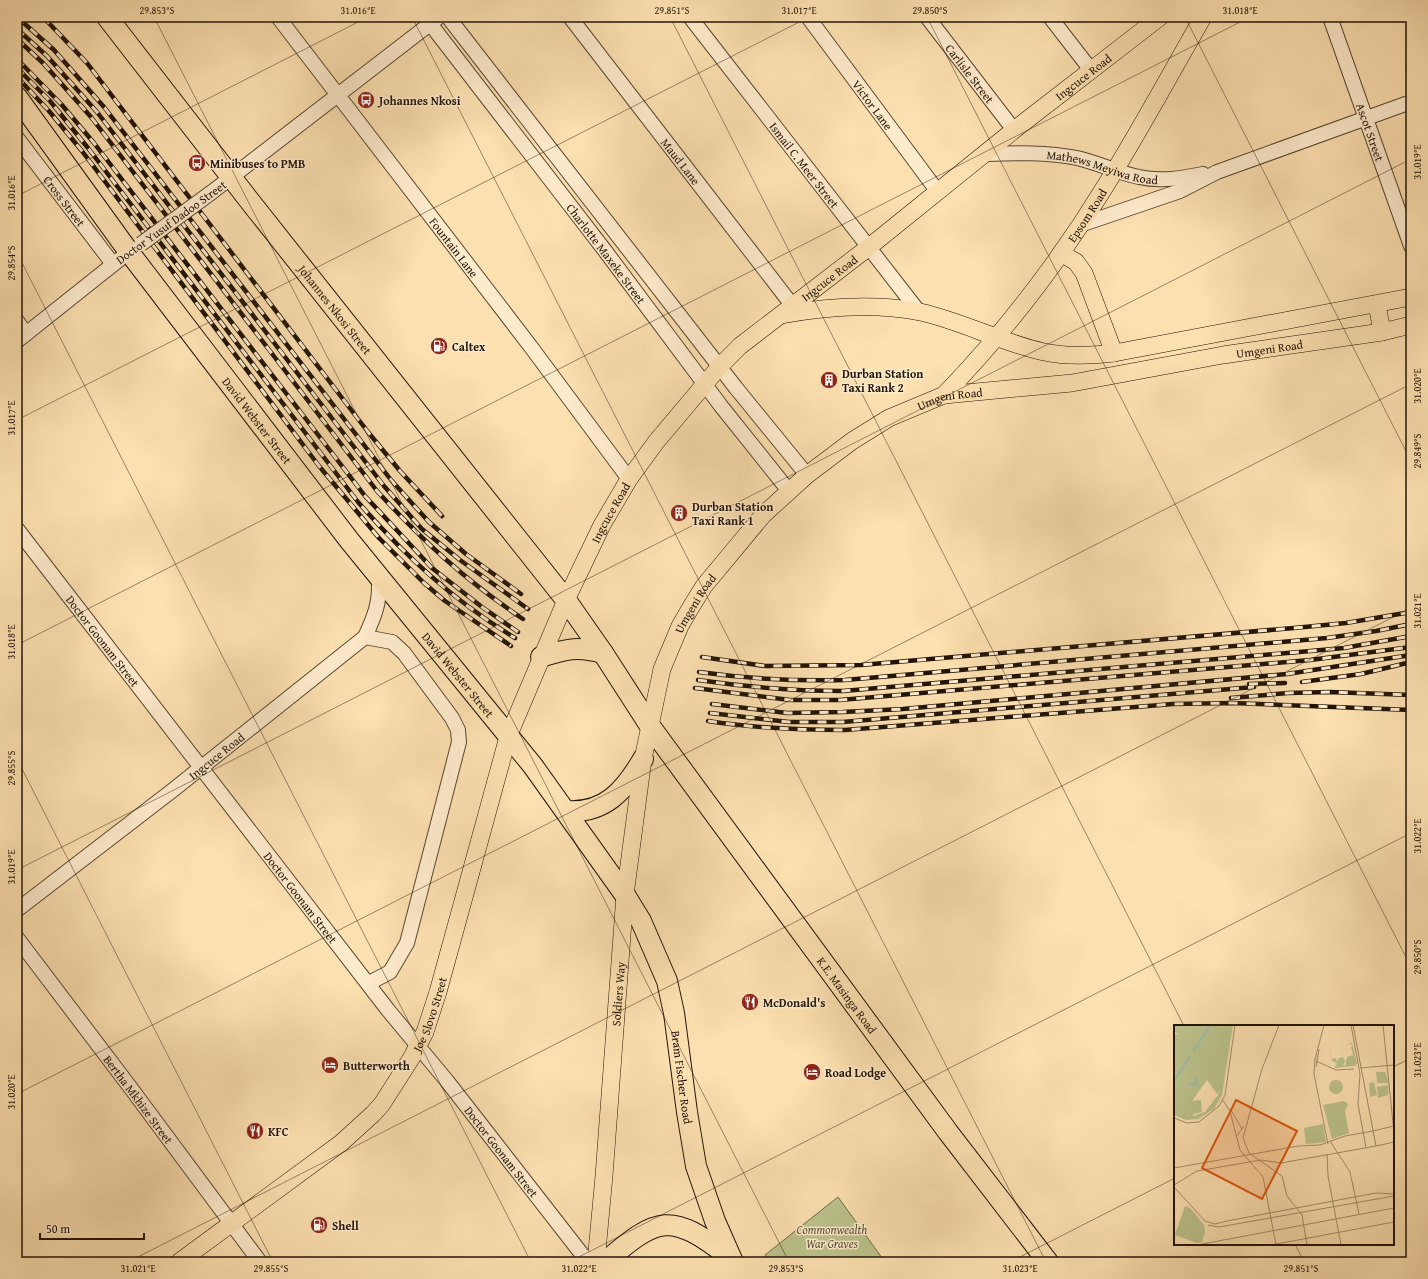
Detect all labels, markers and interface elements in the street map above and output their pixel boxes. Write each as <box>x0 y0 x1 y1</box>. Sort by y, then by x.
text: 29.853°S <box>140 3 175 18</box>
text: 31.016°E <box>340 3 376 18</box>
text: 29.851°S <box>655 3 690 18</box>
text: 31.017°E <box>781 3 817 18</box>
text: 29.850°S <box>913 3 948 18</box>
text: 31.018°E <box>1222 3 1258 18</box>
street label: Carlisle Street <box>942 40 999 107</box>
street label: Ingcuce Road <box>1051 49 1115 104</box>
street label: Victor Lane <box>849 76 897 133</box>
bus stop icon: Johannes Nkosi <box>356 90 376 110</box>
place label: Johannes Nkosi <box>377 92 461 109</box>
street label: Ascot Street <box>1353 101 1389 164</box>
street label: Ismail C. Meer Street <box>766 118 844 212</box>
street label: Maud Lane <box>658 134 705 188</box>
text: 31.019°E <box>1410 144 1425 180</box>
street label: Mathews Meyiwa Road <box>1046 146 1159 188</box>
bus stop icon: Minibuses to PMB <box>187 153 207 173</box>
place label: Minibuses to PMB <box>210 155 305 172</box>
street label: Cross Street <box>40 172 90 230</box>
text: 31.016°E <box>4 175 19 211</box>
street label: Doctor Yusuf Dadoo Street <box>112 176 230 268</box>
street label: Epsom Road <box>1063 184 1111 245</box>
street label: Charlotte Maxeke Street <box>563 200 651 308</box>
street label: Fountain Lane <box>426 214 483 281</box>
text: 29.854°S <box>4 245 19 280</box>
street label: Ingcuce Road <box>797 250 861 305</box>
street label: Johannes Nkosi Street <box>293 259 377 358</box>
street label: Umgeni Road <box>1235 335 1305 362</box>
fuel station icon: Caltex <box>429 336 449 356</box>
place label: Caltex <box>452 338 486 355</box>
place label: Durban Station Taxi Rank 2 <box>842 365 923 396</box>
text: 31.020°E <box>1410 368 1425 404</box>
building icon: Durban Station Taxi Rank 2 <box>819 370 839 390</box>
street label: David Webster Street <box>219 373 297 468</box>
street label: Umgeni Road <box>914 383 984 414</box>
text: 31.017°E <box>4 400 19 436</box>
text: 29.849°S <box>1410 433 1425 468</box>
street label: Ingcuce Road <box>586 478 634 545</box>
place label: Durban Station Taxi Rank 1 <box>692 498 773 529</box>
building icon: Durban Station Taxi Rank 1 <box>669 503 689 523</box>
street label: Umgeni Road <box>670 569 720 635</box>
street label: Doctor Goonam Street <box>62 591 144 691</box>
text: 31.021°E <box>1410 593 1425 629</box>
text: 31.018°E <box>4 624 19 660</box>
street label: David Webster Street <box>419 628 499 721</box>
street label: Ingcuce Road <box>185 728 248 783</box>
text: 29.855°S <box>4 750 19 785</box>
text: 31.022°E <box>1410 818 1425 854</box>
street label: Doctor Goonam Street <box>260 848 342 947</box>
text: 31.019°E <box>4 849 19 885</box>
text: 29.850°S <box>1410 939 1425 974</box>
street label: K.E. Masinga Road <box>813 953 882 1037</box>
street label: Soldiers Way <box>607 961 628 1027</box>
street label: Joe Slovo Street <box>407 974 450 1056</box>
restaurant icon: McDonald's <box>740 992 760 1012</box>
place label: McDonald's <box>763 994 825 1011</box>
inset map <box>1174 1025 1394 1245</box>
street label: Bram Fischer Road <box>668 1030 697 1126</box>
text: 31.023°E <box>1410 1042 1425 1078</box>
street label: Bertha Mkhize Street <box>100 1051 178 1148</box>
hotel icon: Butterworth <box>320 1055 340 1075</box>
place label: Butterworth <box>343 1057 410 1074</box>
hotel icon: Road Lodge <box>802 1062 822 1082</box>
place label: Road Lodge <box>825 1064 886 1081</box>
text: 31.020°E <box>4 1074 19 1110</box>
street label: Doctor Goonam Street <box>461 1102 543 1201</box>
restaurant icon: KFC <box>245 1121 265 1141</box>
place label: KFC <box>268 1123 289 1140</box>
scale bar <box>40 1215 144 1241</box>
fuel station icon: Shell <box>309 1215 329 1235</box>
place label: Shell <box>332 1217 359 1234</box>
text: 50 m <box>46 1220 70 1237</box>
park label: Commonwealth War Graves <box>797 1221 867 1252</box>
text: 31.021°E <box>120 1261 156 1276</box>
text: 29.855°S <box>254 1261 289 1276</box>
text: 31.022°E <box>561 1261 597 1276</box>
text: 29.853°S <box>769 1261 804 1276</box>
text: 31.023°E <box>1002 1261 1038 1276</box>
text: 29.851°S <box>1284 1261 1319 1276</box>

